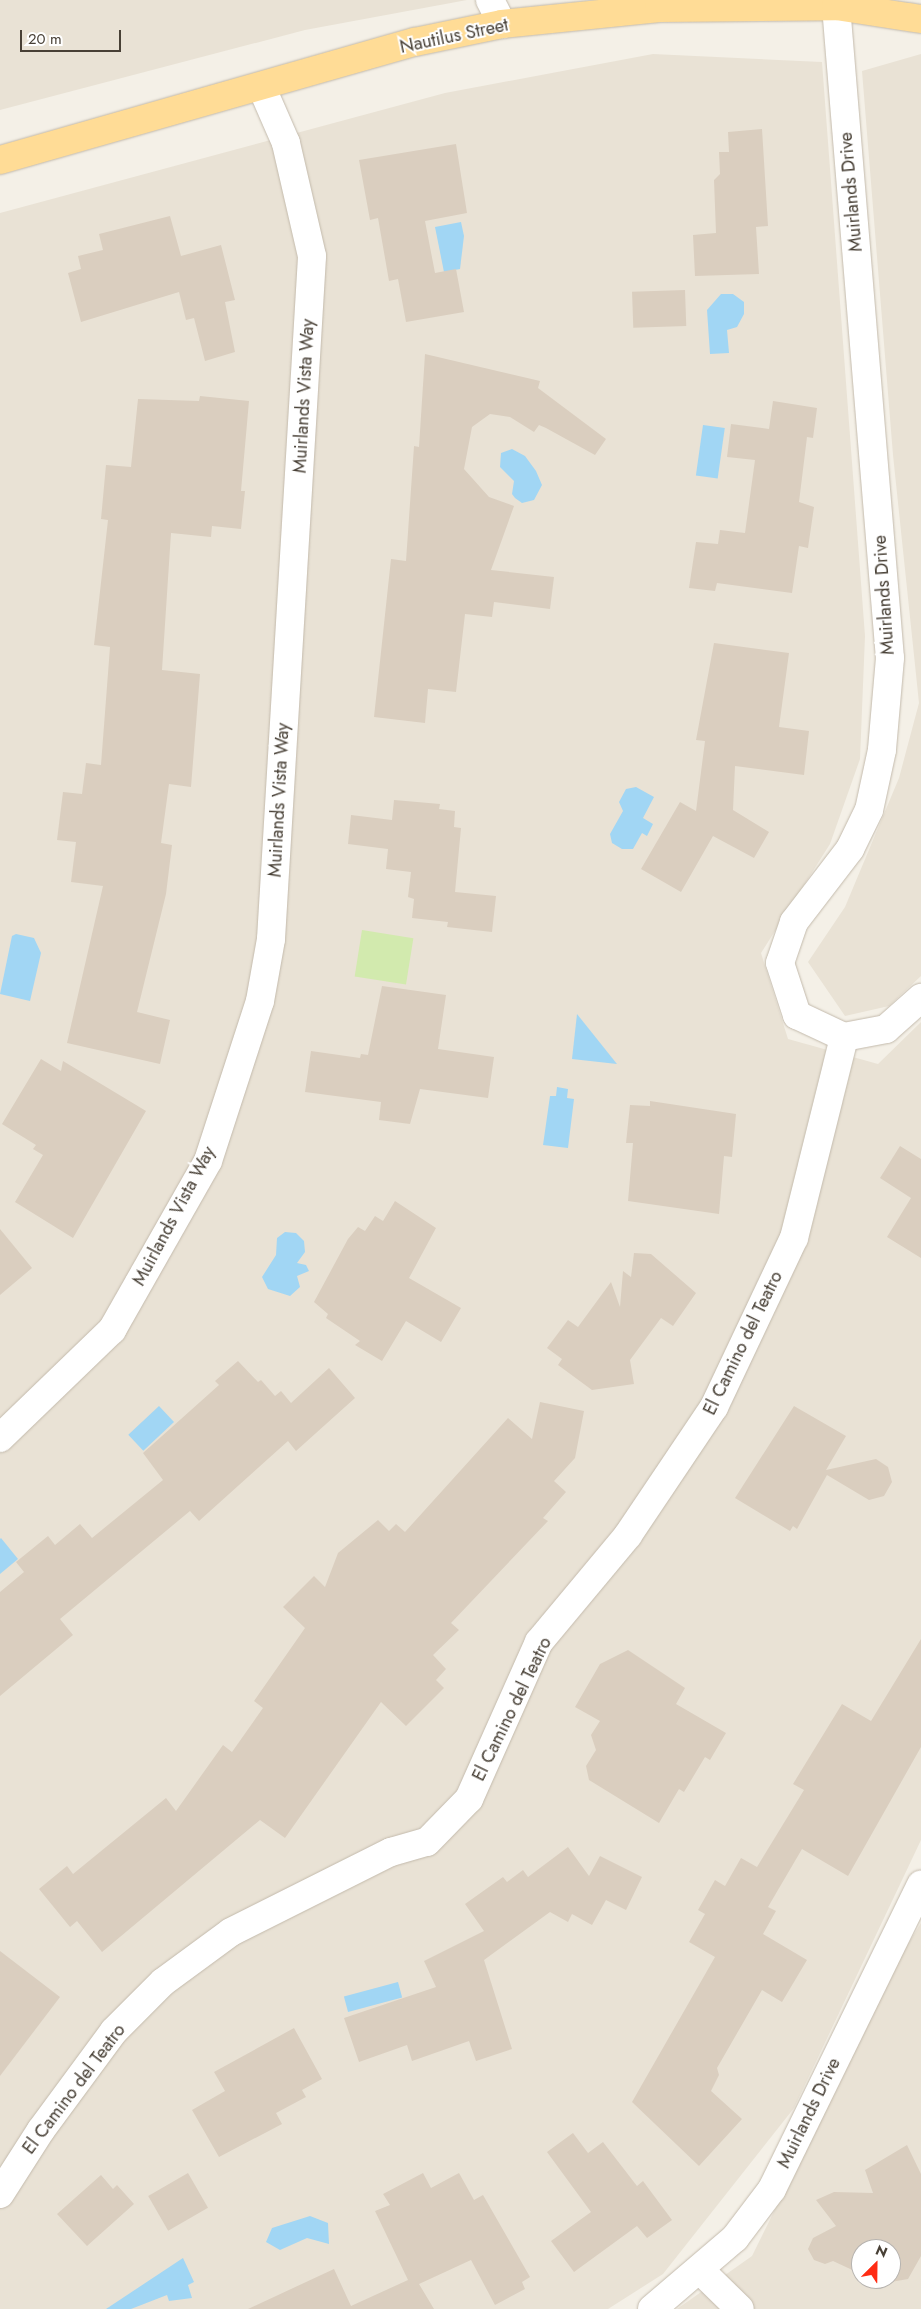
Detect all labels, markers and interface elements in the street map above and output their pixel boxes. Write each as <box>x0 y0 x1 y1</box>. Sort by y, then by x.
street label: Nautilus Street <box>398 14 510 58</box>
scale bar <box>22 20 124 52</box>
text: 20 m <box>28 28 62 50</box>
street label: Muirlands Drive <box>835 131 867 253</box>
street label: Muirlands Vista Way <box>289 318 319 474</box>
street label: Muirlands Drive <box>869 534 899 656</box>
street label: Muirlands Vista Way <box>264 722 294 878</box>
street label: Muirlands Vista Way <box>128 1143 220 1289</box>
street label: El Camino del Teatro <box>699 1268 787 1418</box>
street label: El Camino del Teatro <box>468 1634 556 1784</box>
street label: El Camino del Teatro <box>18 2020 130 2158</box>
street label: Muirlands Drive <box>773 2054 845 2172</box>
north arrow <box>851 2239 901 2289</box>
text: N <box>872 2240 890 2262</box>

